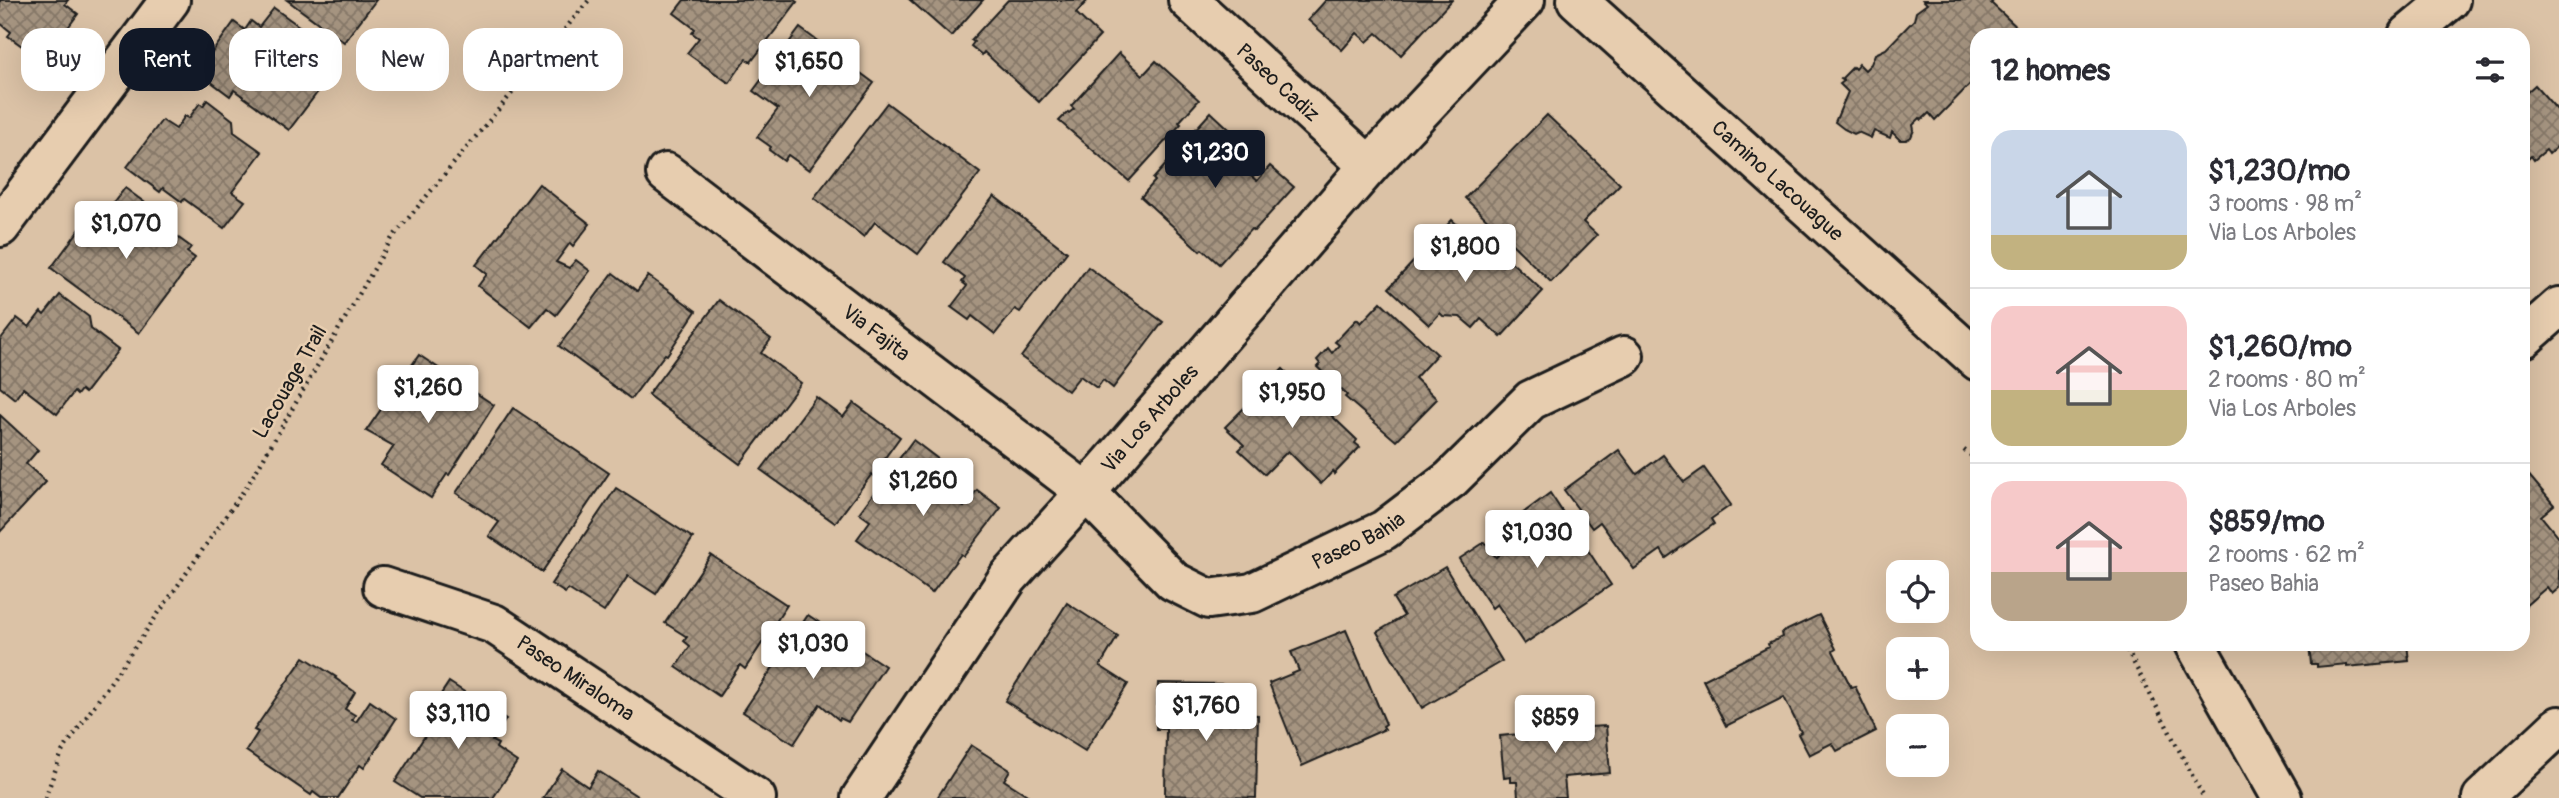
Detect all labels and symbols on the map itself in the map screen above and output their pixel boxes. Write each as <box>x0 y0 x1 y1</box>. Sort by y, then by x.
street label: Paseo Cadiz <box>1231 37 1325 128</box>
pin: $1,650 <box>752 40 866 99</box>
street label: Camino Lacouague <box>1706 114 1850 247</box>
pin: $1,230 <box>1158 130 1272 190</box>
pin: $1,070 <box>69 202 183 261</box>
pin: $1,800 <box>1408 224 1522 284</box>
street label: Via Fajita <box>837 298 916 367</box>
street label: Lacouage Trail <box>247 321 333 443</box>
street label: Via Los Arboles <box>1095 358 1205 478</box>
pin: $1,260 <box>371 366 485 425</box>
pin: $1,950 <box>1235 370 1349 430</box>
pin: $1,260 <box>866 458 980 518</box>
street label: Paseo Bahia <box>1307 505 1410 576</box>
pin: $1,030 <box>1480 510 1594 570</box>
pin: $1,030 <box>756 622 870 681</box>
street label: Paseo Miraloma <box>511 629 640 727</box>
pin: $1,760 <box>1149 684 1263 743</box>
pin: $3,110 <box>401 692 515 751</box>
pin: $859 <box>1514 696 1596 755</box>

